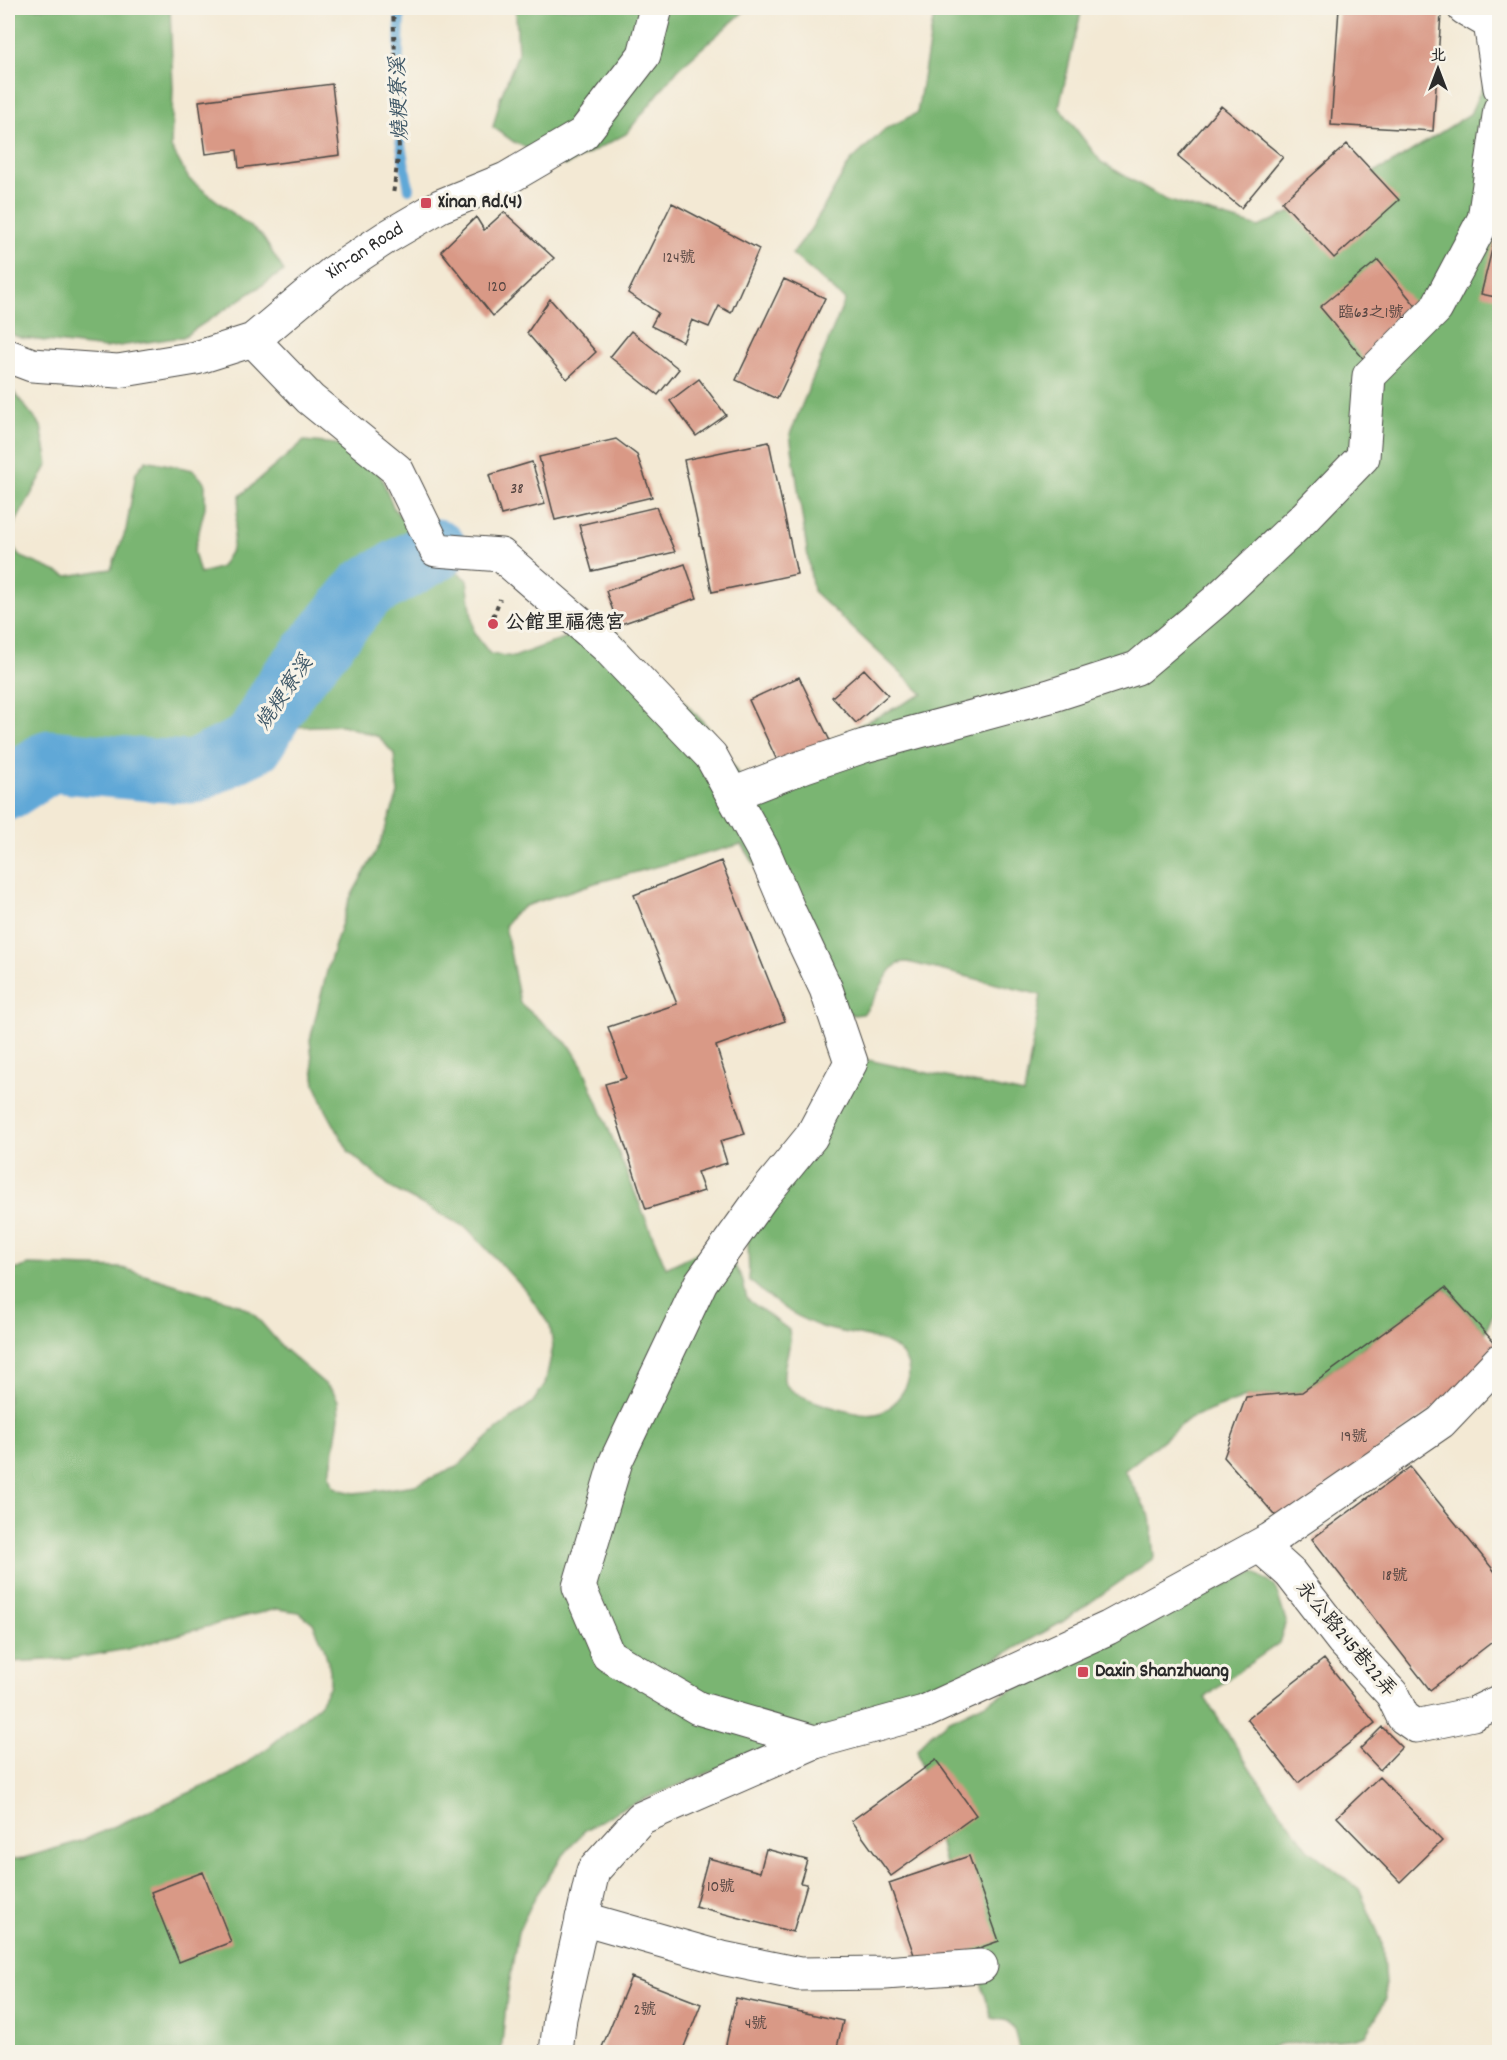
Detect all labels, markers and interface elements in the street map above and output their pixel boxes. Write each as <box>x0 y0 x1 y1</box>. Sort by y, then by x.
north arrow <box>1408 39 1468 99</box>
text: 北 <box>1430 45 1446 68</box>
water label: 燒粳寮溪 <box>385 56 417 141</box>
place label: Xinan Rd.(4) <box>438 189 522 217</box>
marker: Xinan Rd.(4) <box>419 196 433 210</box>
street label: Xin-an Road <box>320 216 409 287</box>
house number: 124號 <box>662 247 696 270</box>
house number: 120 <box>487 276 507 299</box>
house number: 臨63之1號 <box>1338 302 1404 325</box>
house number: 38 <box>510 478 524 501</box>
place label: 公館里福德宮 <box>505 610 625 638</box>
marker: 公館里福德宮 <box>486 617 500 631</box>
water label: 燒粳寮溪 <box>250 650 322 737</box>
house number: 19號 <box>1341 1426 1367 1449</box>
house number: 18號 <box>1382 1565 1408 1588</box>
street label: 永公路245巷22弄 <box>1288 1576 1402 1704</box>
place label: Daxin Shanzhuang <box>1095 1658 1229 1686</box>
marker: Daxin Shanzhuang <box>1076 1665 1090 1679</box>
house number: 10號 <box>707 1876 735 1899</box>
house number: 2號 <box>634 1999 657 2022</box>
house number: 4號 <box>745 2013 767 2036</box>

